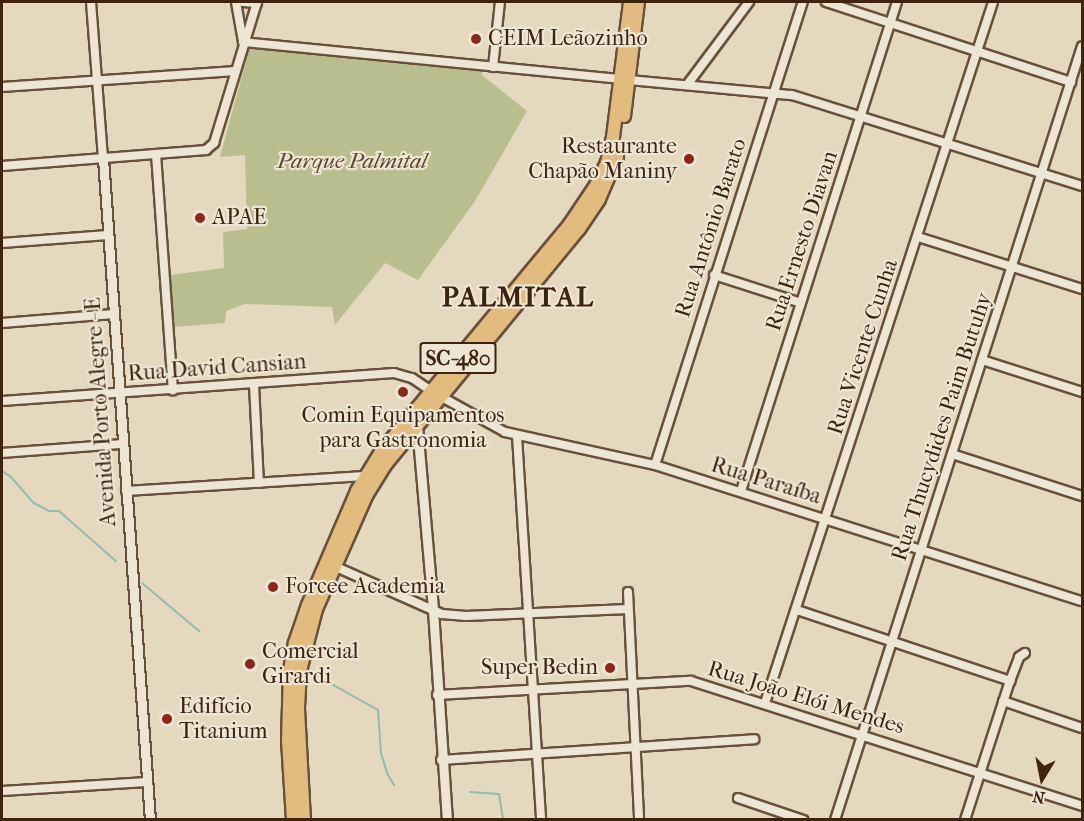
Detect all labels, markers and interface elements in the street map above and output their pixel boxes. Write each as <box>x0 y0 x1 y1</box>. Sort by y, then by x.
place label: CEIM Leãozinho <box>488 26 648 52</box>
marker: CEIM Leãozinho <box>469 32 483 46</box>
place label: Restaurante Chapão Maniny <box>528 133 677 184</box>
street label: Rua Antônio Barato <box>670 135 752 321</box>
street label: Rua Ernesto Diavan <box>760 148 844 334</box>
park label: Parque Palmital <box>277 149 427 175</box>
marker: Restaurante Chapão Maniny <box>682 152 696 166</box>
place label: APAE <box>212 205 266 231</box>
marker: APAE <box>193 211 207 225</box>
street label: Rua Vicente Cunha <box>822 256 904 438</box>
district label: PALMITAL <box>442 280 594 314</box>
street label: Rua Thucydides Paim Butuhy <box>886 290 998 564</box>
street label: Avenida Porto Alegre - E <box>80 296 122 528</box>
road number: SC-480 <box>419 340 497 376</box>
street label: Rua David Cansian <box>127 349 307 387</box>
marker: Comin Equipamentos para Gastronomia <box>396 385 410 399</box>
place label: Comin Equipamentos para Gastronomia <box>302 402 504 454</box>
street label: Rua Paraíba <box>708 452 824 510</box>
place label: Forcee Academia <box>285 574 445 600</box>
marker: Forcee Academia <box>266 580 280 594</box>
place label: Comercial Girardi <box>262 638 359 690</box>
place label: Super Bedin <box>481 655 598 681</box>
street label: Rua João Elói Mendes <box>705 656 907 740</box>
marker: Comercial Girardi <box>243 657 257 671</box>
marker: Super Bedin <box>603 661 617 675</box>
place label: Edifício Titanium <box>179 693 268 744</box>
marker: Edifício Titanium <box>160 712 174 726</box>
north arrow <box>1012 749 1072 809</box>
text: N <box>1031 787 1046 808</box>

